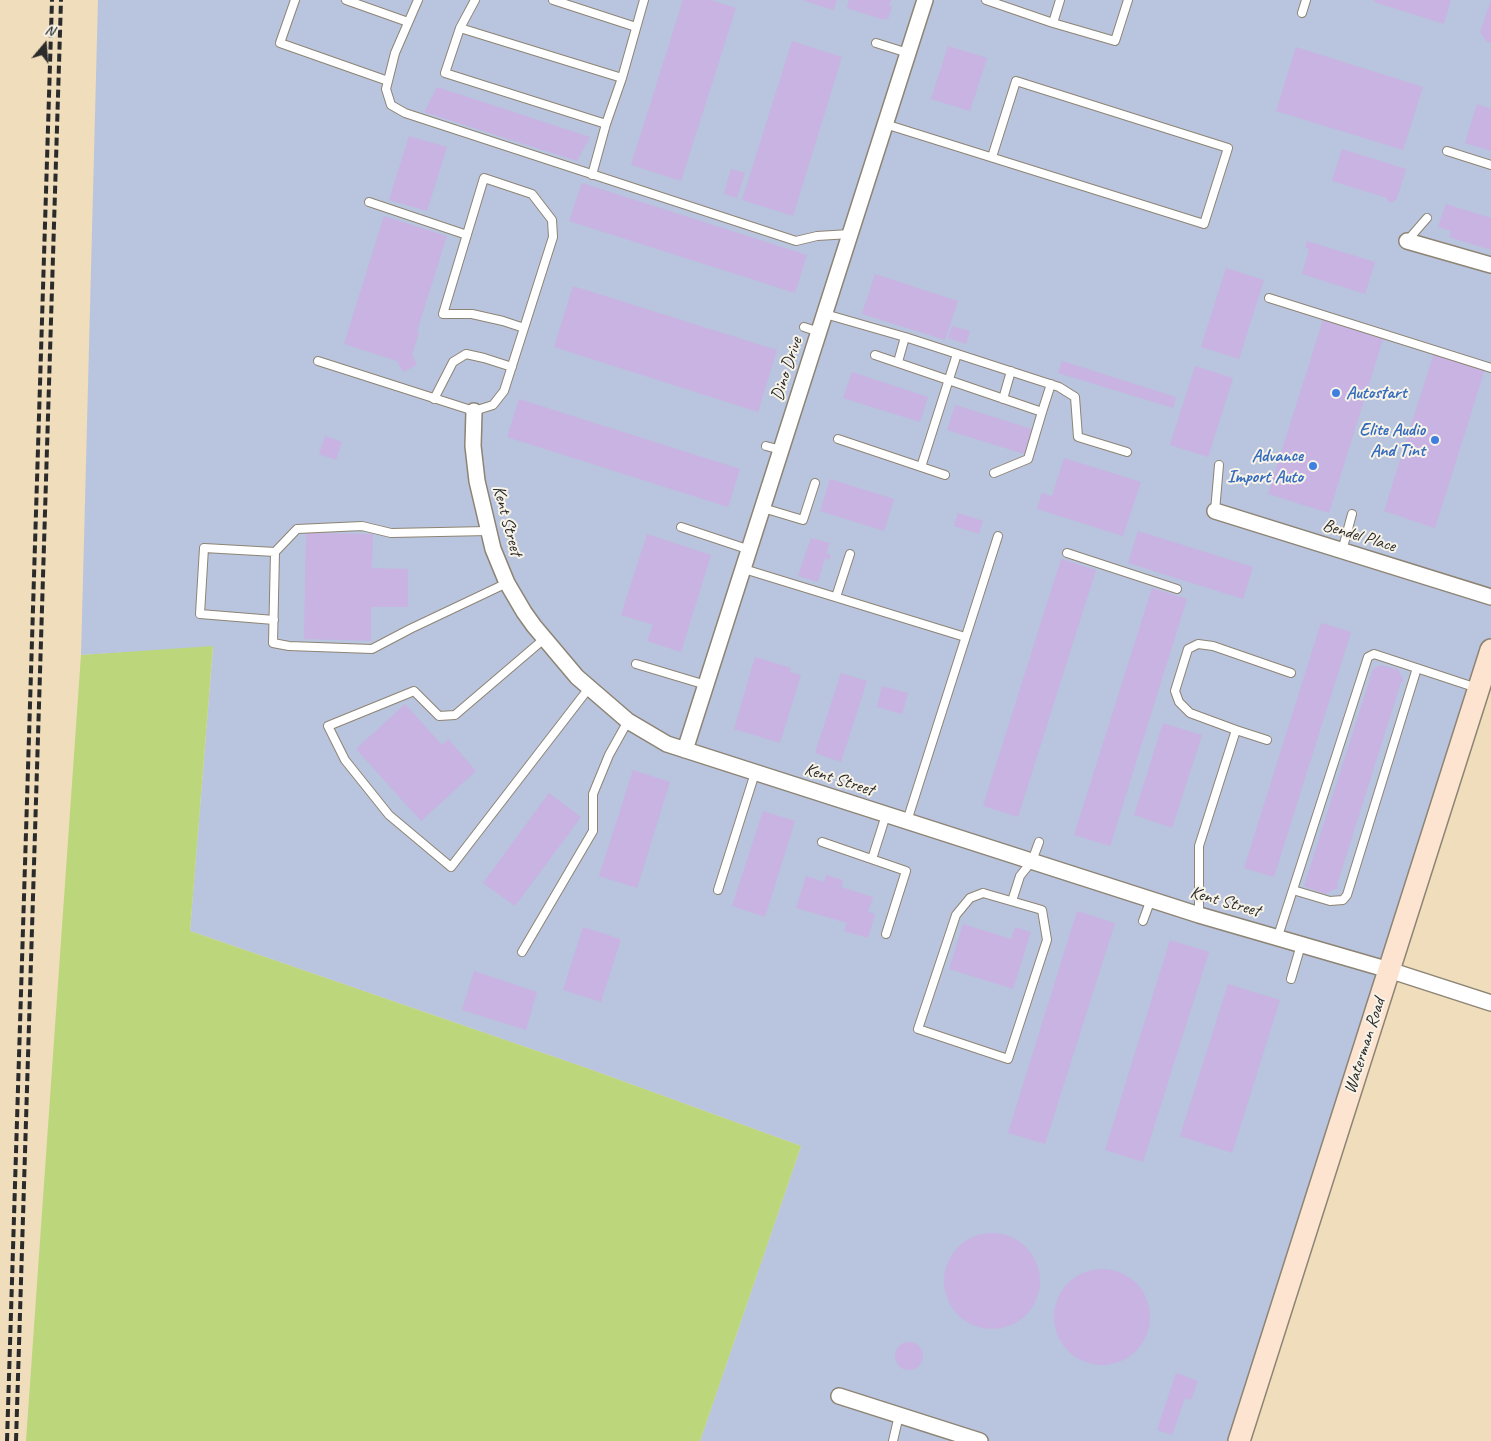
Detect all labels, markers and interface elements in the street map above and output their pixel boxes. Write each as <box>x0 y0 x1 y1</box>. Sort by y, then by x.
north arrow <box>20 20 70 70</box>
text: N <box>43 21 57 40</box>
street label: Dino Drive <box>767 335 807 403</box>
place label: Autostart <box>1346 382 1406 404</box>
marker: Autostart <box>1330 387 1342 399</box>
place label: Elite Audio And Tint <box>1359 419 1425 462</box>
marker: Elite Audio And Tint <box>1429 434 1441 446</box>
place label: Advance Import Auto <box>1227 445 1303 488</box>
marker: Advance Import Auto <box>1307 460 1319 472</box>
street label: Kent Street <box>487 484 527 558</box>
street label: Bendel Place <box>1320 515 1398 557</box>
street label: Kent Street <box>802 759 876 801</box>
street label: Kent Street <box>1188 882 1262 922</box>
street label: Waterman Road <box>1339 996 1391 1096</box>

